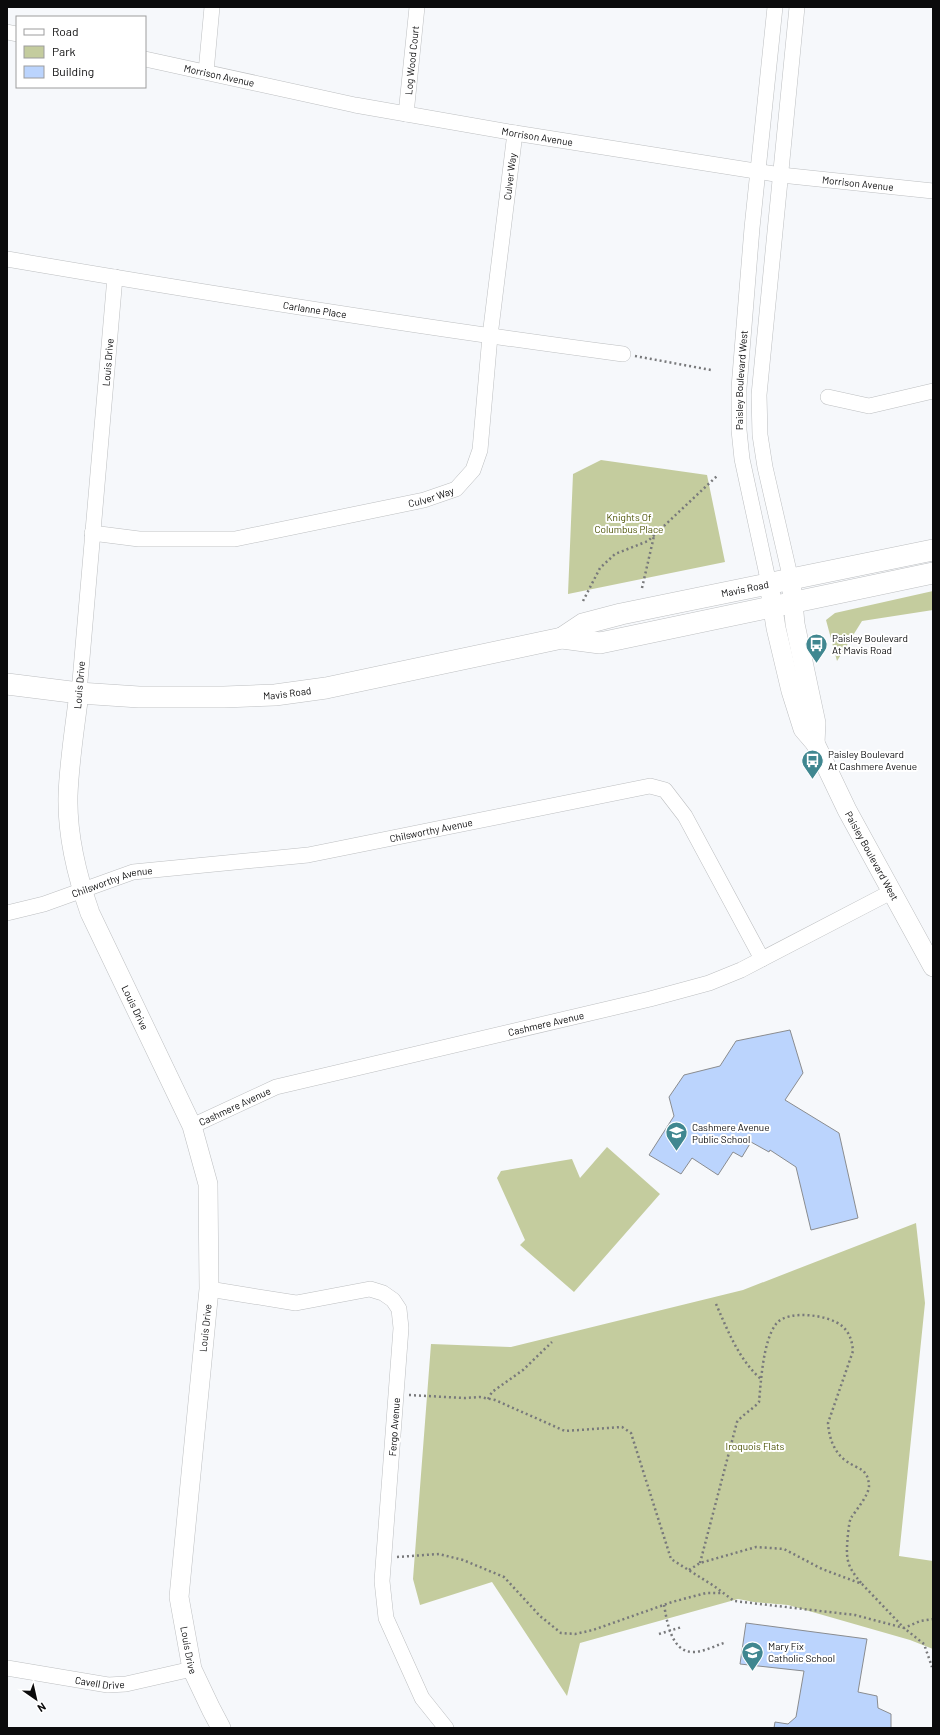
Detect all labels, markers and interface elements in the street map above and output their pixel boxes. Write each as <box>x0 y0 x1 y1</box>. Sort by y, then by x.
legend <box>16 16 146 88</box>
text: Road <box>52 24 79 38</box>
street label: Log Wood Court <box>402 25 421 95</box>
text: Park <box>52 44 76 58</box>
street label: Morrison Avenue <box>183 62 256 89</box>
text: Building <box>52 64 94 78</box>
street label: Morrison Avenue <box>501 125 574 148</box>
street label: Culver Way <box>501 152 519 201</box>
street label: Morrison Avenue <box>821 173 894 193</box>
street label: Carlanne Place <box>282 299 347 320</box>
street label: Paisley Boulevard West <box>733 329 750 430</box>
street label: Louis Drive <box>100 338 116 387</box>
street label: Culver Way <box>407 484 456 509</box>
park label: Knights Of Columbus Place <box>595 511 663 535</box>
street label: Mavis Road <box>720 578 770 599</box>
bus stop icon: Paisley Boulevard At Mavis Road <box>803 631 829 664</box>
place label: Paisley Boulevard At Mavis Road <box>832 632 908 656</box>
street label: Louis Drive <box>71 660 87 710</box>
street label: Mavis Road <box>263 684 312 701</box>
bus stop icon: Paisley Boulevard At Cashmere Avenue <box>799 747 825 780</box>
place label: Paisley Boulevard At Cashmere Avenue <box>828 748 917 772</box>
street label: Paisley Boulevard West <box>843 809 902 903</box>
street label: Chilsworthy Avenue <box>388 816 474 844</box>
street label: Chilsworthy Avenue <box>70 864 153 900</box>
street label: Louis Drive <box>119 983 151 1032</box>
street label: Cashmere Avenue <box>507 1009 585 1038</box>
street label: Cashmere Avenue <box>197 1084 272 1128</box>
school or university icon: Cashmere Avenue Public School <box>663 1120 689 1153</box>
place label: Cashmere Avenue Public School <box>692 1121 770 1145</box>
street label: Louis Drive <box>197 1303 213 1353</box>
street label: Fergo Avenue <box>386 1397 402 1457</box>
park label: Iroquois Flats <box>726 1440 785 1452</box>
street label: Louis Drive <box>178 1625 199 1676</box>
school or university icon: Mary Fix Catholic School <box>740 1639 766 1672</box>
place label: Mary Fix Catholic School <box>768 1640 835 1664</box>
street label: Cavell Drive <box>74 1674 125 1691</box>
north arrow <box>16 1679 56 1719</box>
text: N <box>35 1700 49 1715</box>

